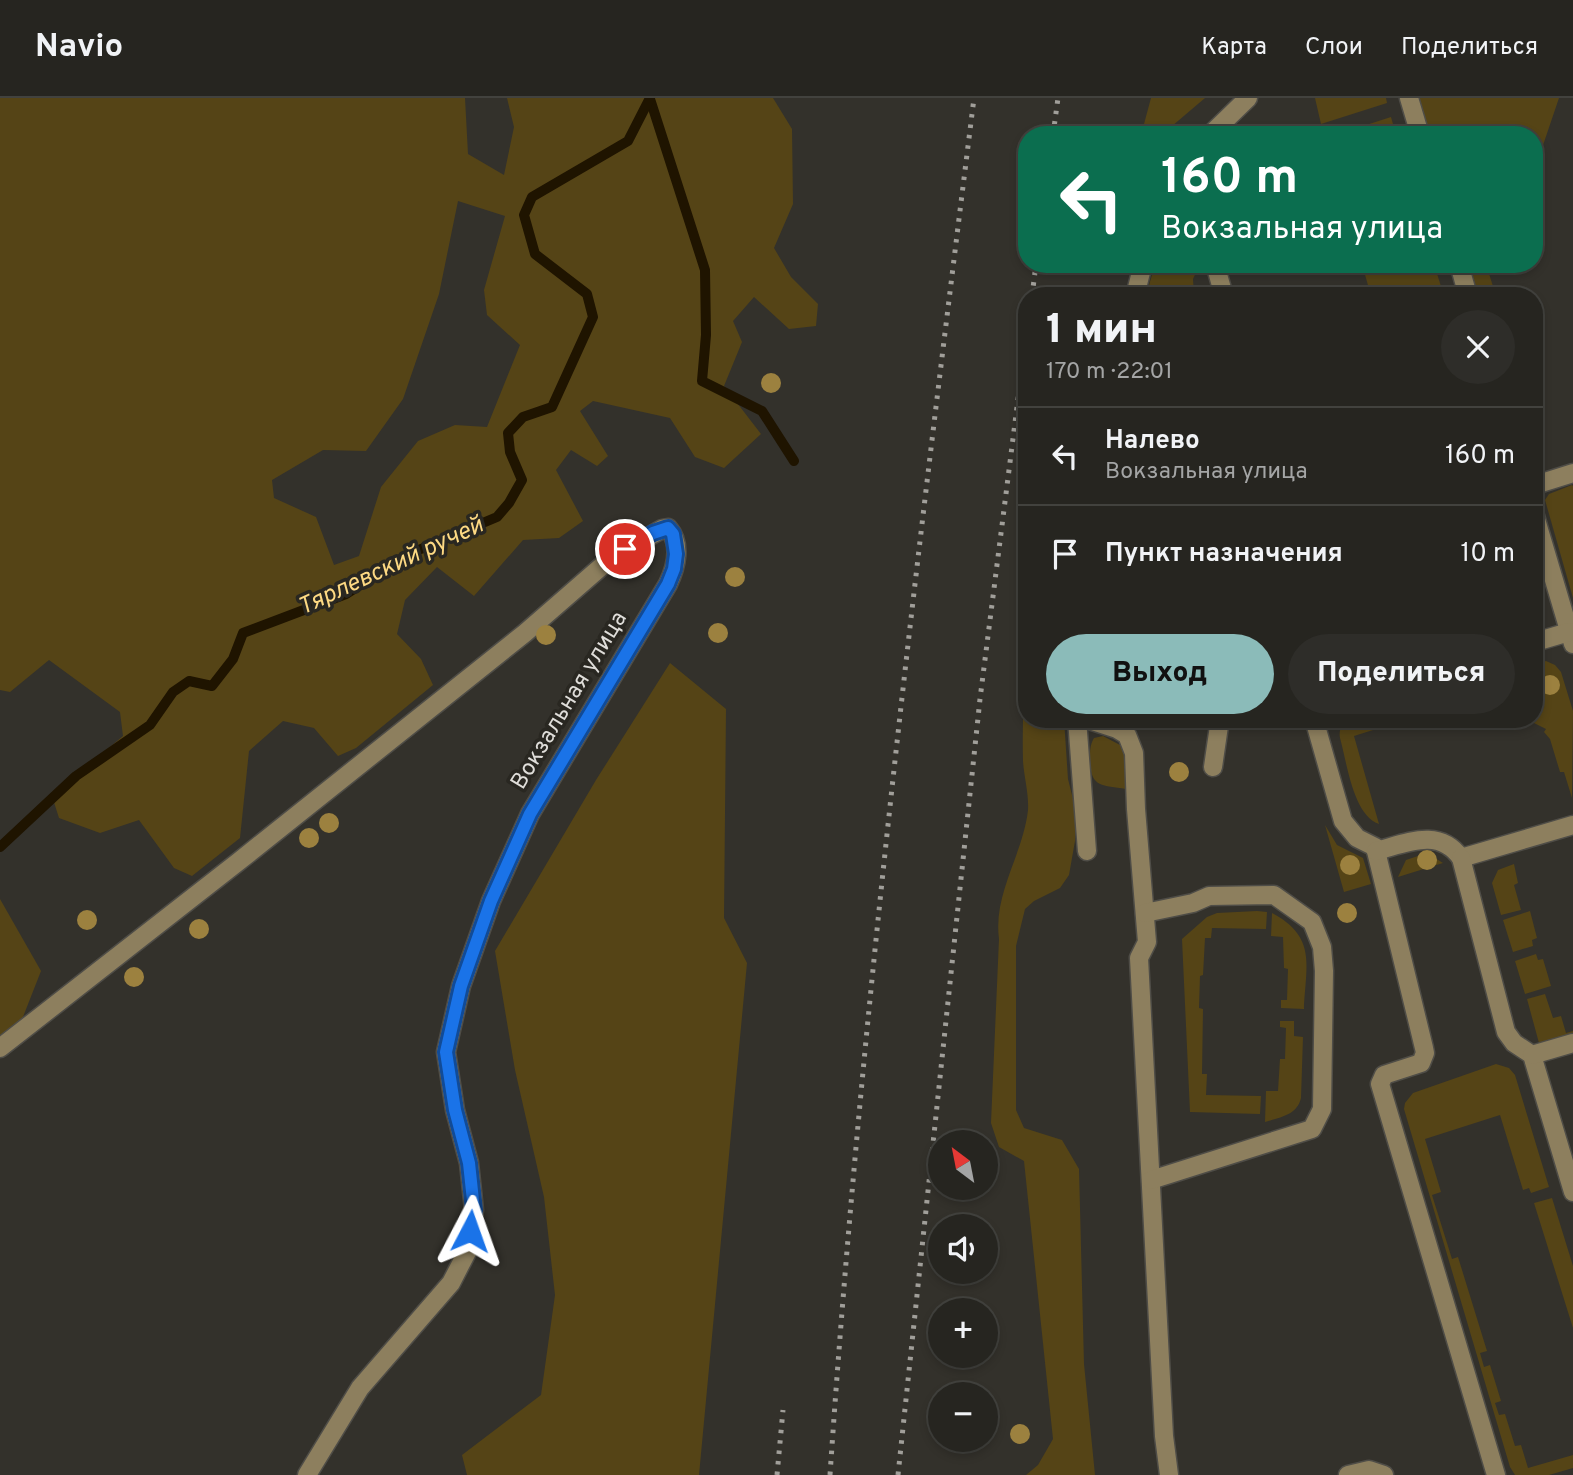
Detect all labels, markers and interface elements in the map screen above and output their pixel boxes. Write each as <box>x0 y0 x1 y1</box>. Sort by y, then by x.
text: Navio <box>35 27 123 69</box>
text: Карта <box>1201 33 1267 63</box>
text: Слои <box>1305 33 1363 63</box>
text: Поделиться <box>1401 33 1538 63</box>
text: 160 m <box>1161 149 1298 211</box>
icon: left <box>1046 154 1137 245</box>
text: Вокзальная улица <box>1161 210 1443 250</box>
text: 1 мин <box>1046 305 1157 358</box>
button: close <box>1441 310 1515 384</box>
text: 170 m · 22:01 <box>1046 358 1173 387</box>
text: Налево <box>1105 425 1200 458</box>
icon: left <box>1046 437 1084 475</box>
text: 160 m <box>1445 440 1515 473</box>
text: Вокзальная улица <box>1105 458 1308 487</box>
water label: Тярлевский ручей <box>294 510 490 623</box>
pin <box>595 519 655 579</box>
icon: arrive <box>606 530 644 568</box>
icon: arrive <box>1046 535 1084 573</box>
text: Пункт назначения <box>1105 538 1343 571</box>
text: 10 m <box>1460 538 1515 571</box>
street label: Вокзальная улица <box>505 607 635 795</box>
button: Выход <box>1046 634 1274 714</box>
button: Поделиться <box>1288 634 1515 714</box>
north arrow <box>928 1130 998 1200</box>
map controls <box>928 1130 998 1452</box>
position arrow <box>433 1194 507 1268</box>
button: sound <box>928 1214 998 1284</box>
button: + <box>928 1298 998 1368</box>
button: − <box>928 1382 998 1452</box>

